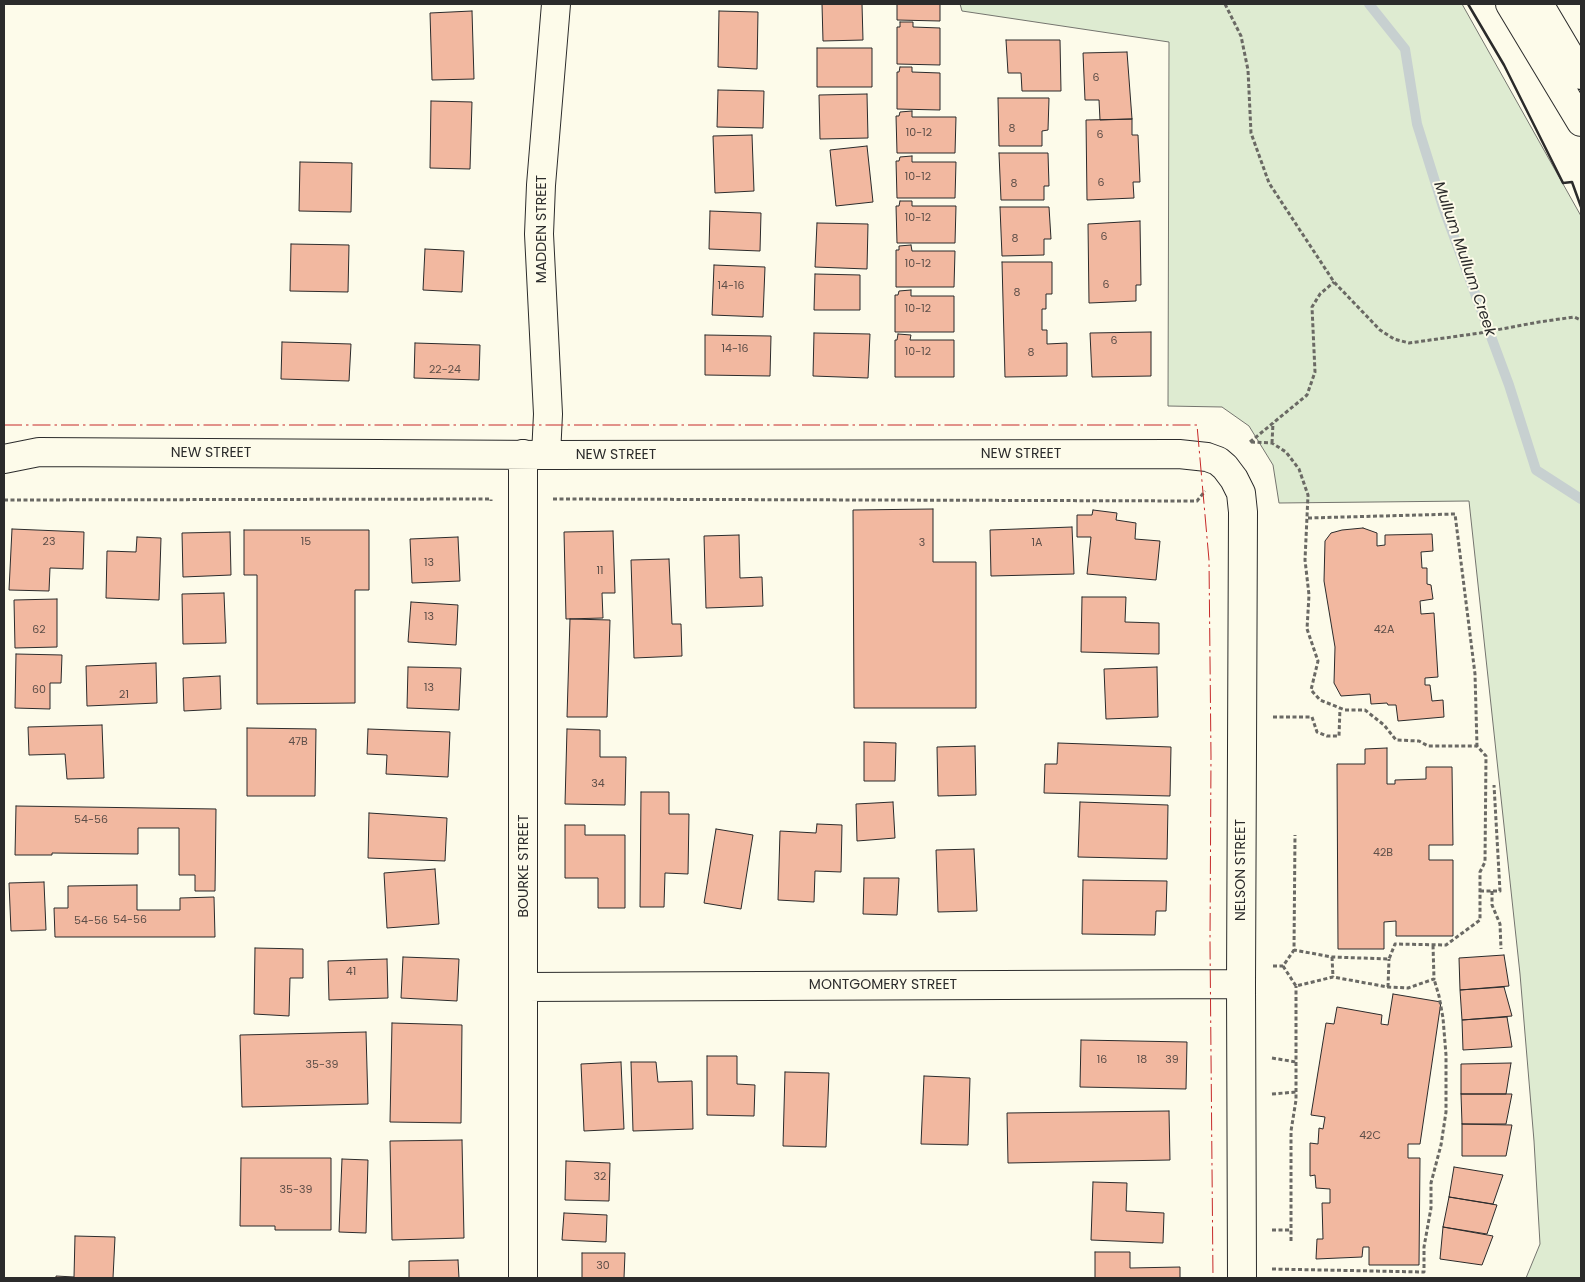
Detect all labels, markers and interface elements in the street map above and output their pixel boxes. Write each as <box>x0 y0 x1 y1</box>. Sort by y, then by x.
house number: 6 <box>1093 71 1099 85</box>
house number: 8 <box>1009 122 1015 136</box>
house number: 10-12 <box>906 126 932 140</box>
house number: 6 <box>1097 128 1103 142</box>
house number: 10-12 <box>905 170 931 184</box>
street label: MADDEN STREET <box>534 175 550 283</box>
house number: 6 <box>1098 176 1104 190</box>
house number: 8 <box>1011 177 1017 191</box>
water label: Mullum Mullum Creek <box>1429 179 1499 339</box>
house number: 10-12 <box>905 211 931 225</box>
house number: 6 <box>1101 230 1107 244</box>
house number: 8 <box>1012 232 1018 246</box>
house number: 10-12 <box>905 257 931 271</box>
house number: 6 <box>1103 278 1109 292</box>
house number: 14-16 <box>717 279 745 293</box>
house number: 8 <box>1014 286 1020 300</box>
house number: 10-12 <box>905 302 931 316</box>
house number: 6 <box>1111 334 1117 348</box>
house number: 14-16 <box>721 342 749 356</box>
house number: 10-12 <box>905 345 931 359</box>
house number: 8 <box>1028 346 1034 360</box>
house number: 22-24 <box>429 363 461 377</box>
street label: NEW STREET <box>171 445 251 461</box>
street label: NEW STREET <box>981 446 1061 462</box>
street label: NEW STREET <box>576 447 656 463</box>
house number: 23 <box>43 535 55 549</box>
house number: 15 <box>301 535 311 549</box>
house number: 3 <box>919 536 925 550</box>
house number: 1A <box>1032 536 1042 550</box>
house number: 13 <box>424 556 434 570</box>
house number: 11 <box>596 564 604 578</box>
house number: 13 <box>424 610 434 624</box>
house number: 62 <box>32 623 46 637</box>
house number: 42A <box>1374 623 1394 637</box>
house number: 13 <box>424 681 434 695</box>
house number: 60 <box>32 683 46 697</box>
house number: 21 <box>119 688 129 702</box>
house number: 47B <box>288 735 308 749</box>
house number: 34 <box>591 777 605 791</box>
house number: 54-56 <box>74 813 108 827</box>
street label: BOURKE STREET <box>516 814 532 918</box>
street label: NELSON STREET <box>1233 819 1249 921</box>
house number: 42B <box>1373 846 1393 860</box>
house number: 54-56 <box>113 913 147 927</box>
house number: 54-56 <box>74 914 108 928</box>
house number: 41 <box>346 965 356 979</box>
street label: MONTGOMERY STREET <box>809 977 957 993</box>
house number: 16 <box>1097 1053 1107 1067</box>
house number: 18 <box>1137 1053 1147 1067</box>
house number: 39 <box>1165 1053 1179 1067</box>
house number: 35-39 <box>306 1058 338 1072</box>
house number: 42C <box>1359 1129 1381 1143</box>
house number: 32 <box>594 1170 606 1184</box>
house number: 35-39 <box>280 1183 312 1197</box>
house number: 30 <box>596 1259 610 1273</box>

